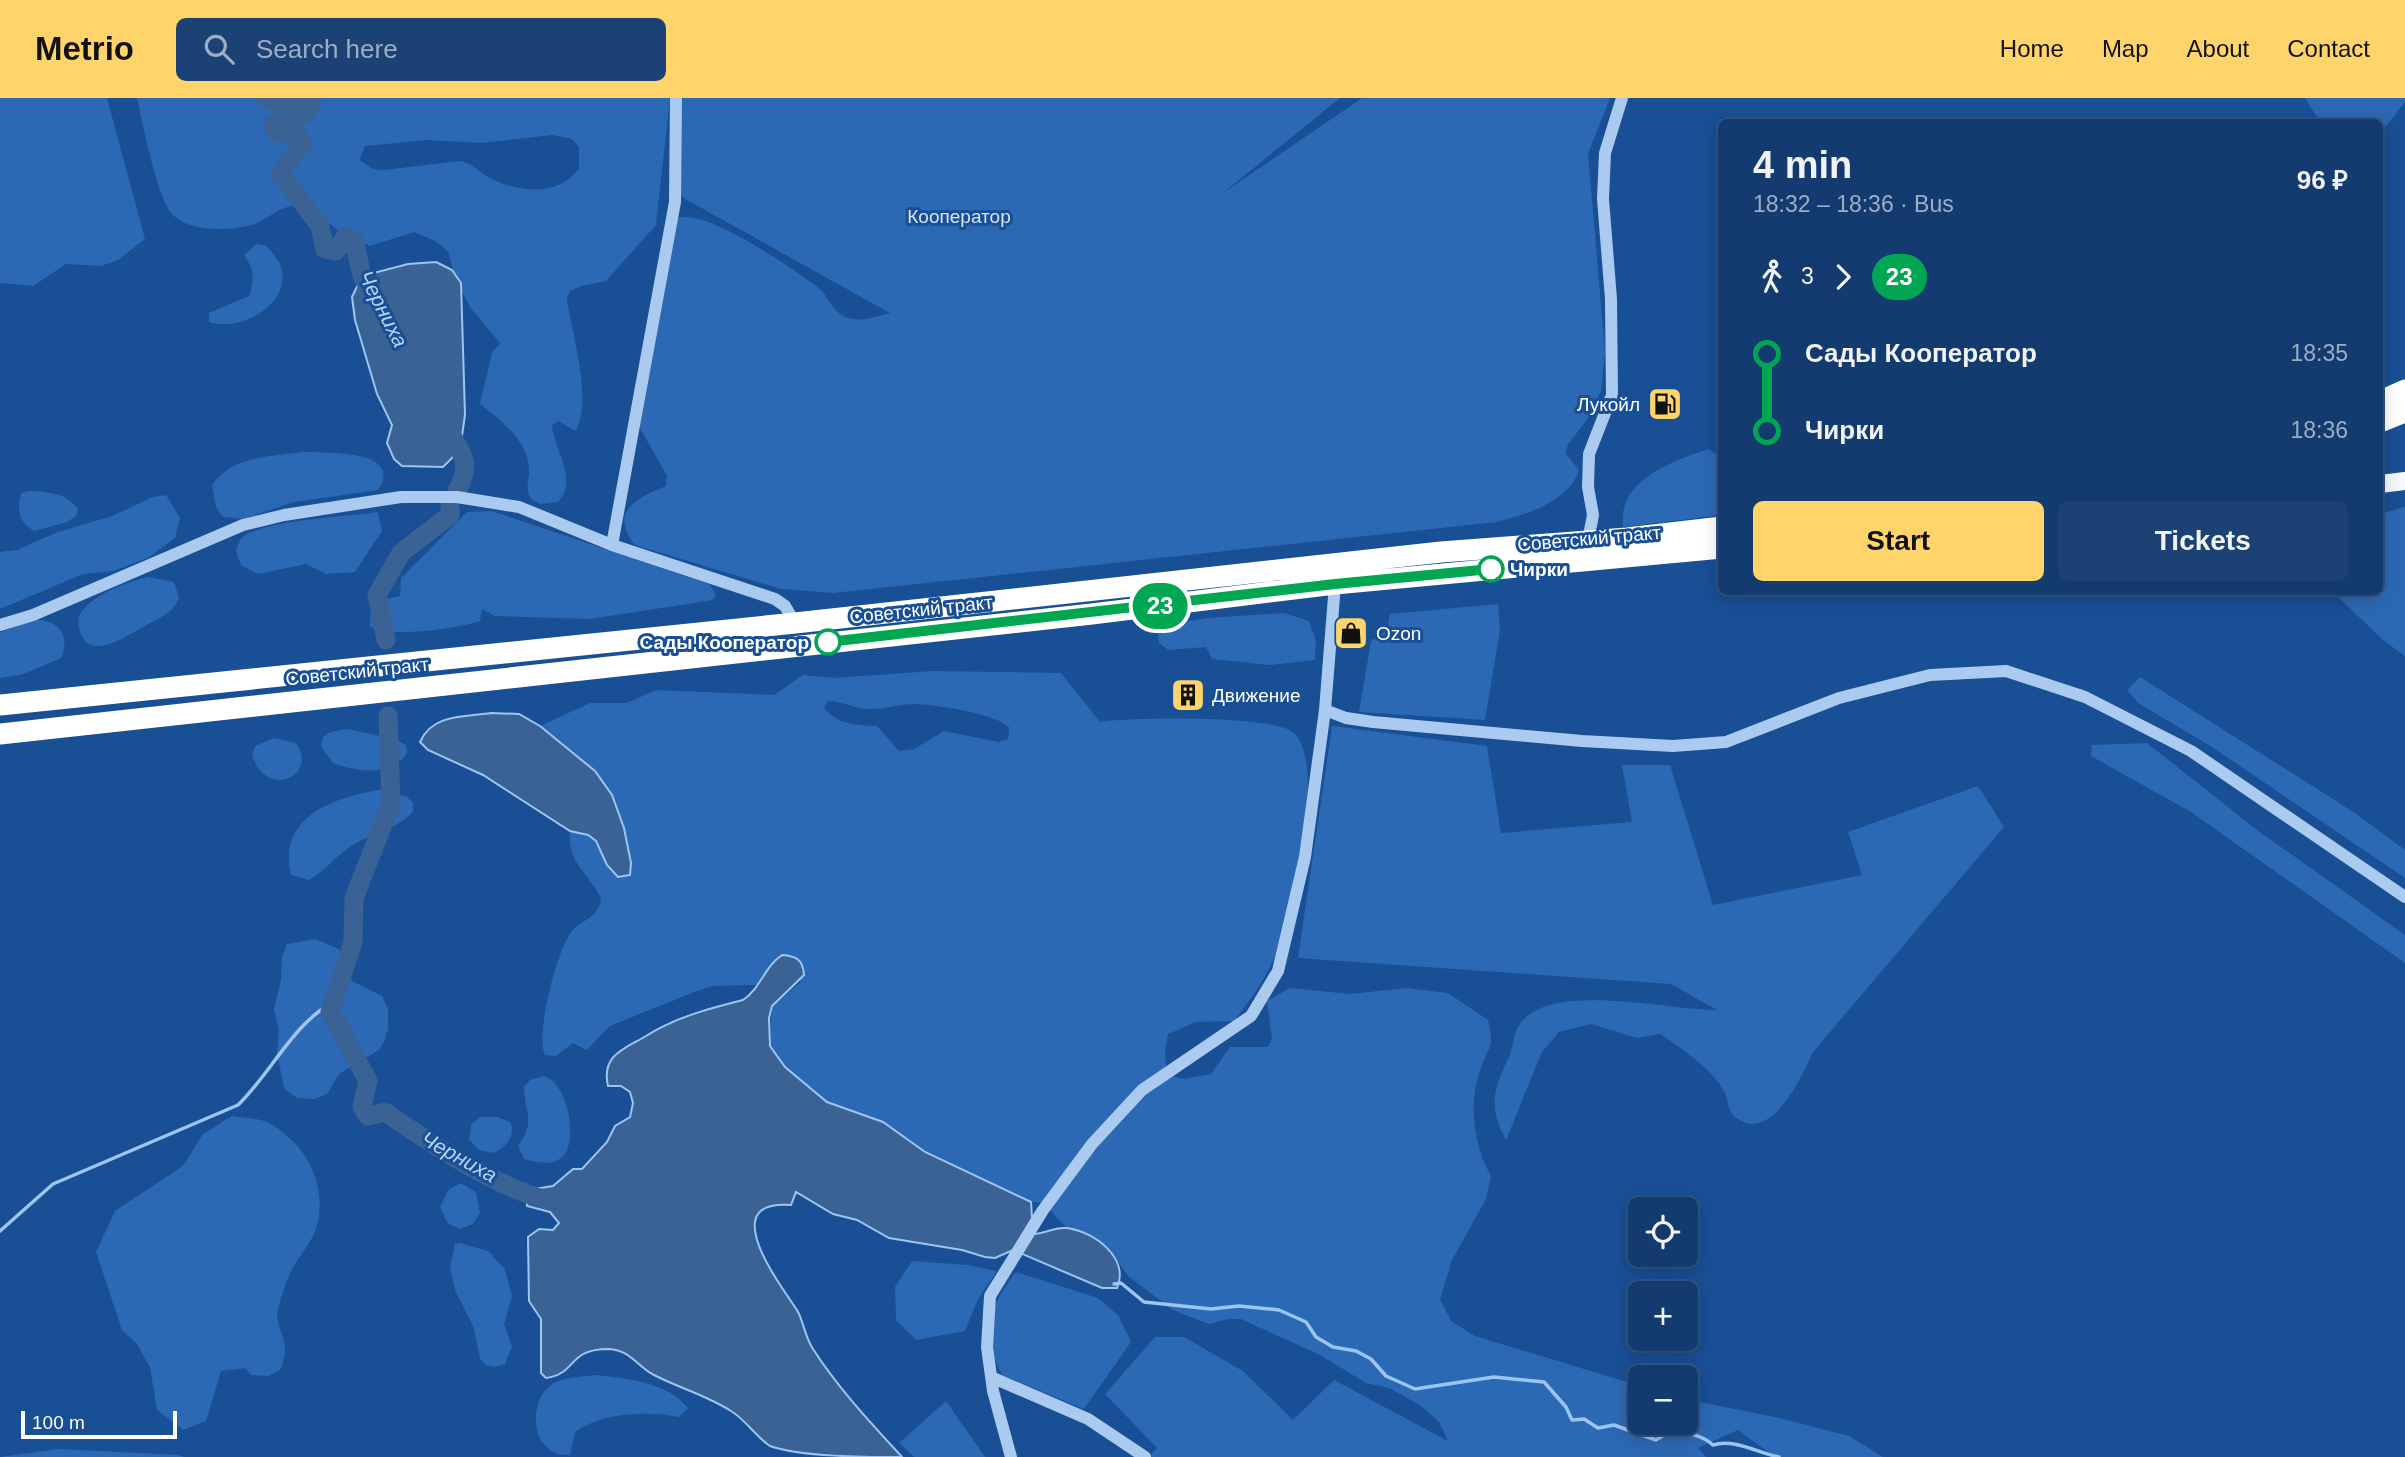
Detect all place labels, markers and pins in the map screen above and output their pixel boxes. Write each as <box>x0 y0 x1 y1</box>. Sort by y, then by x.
fuel station icon: Лукойл <box>1646 385 1684 423</box>
place label: Лукойл <box>1577 394 1640 415</box>
marker: Чирки <box>1478 556 1504 582</box>
place label: Чирки <box>1510 559 1568 580</box>
shop icon: Ozon <box>1332 614 1370 652</box>
place label: Ozon <box>1376 623 1421 644</box>
marker: Сады Кооператор <box>815 629 841 655</box>
place label: Сады Кооператор <box>640 632 809 653</box>
building icon: Движение <box>1169 676 1207 714</box>
place label: Движение <box>1212 685 1301 706</box>

